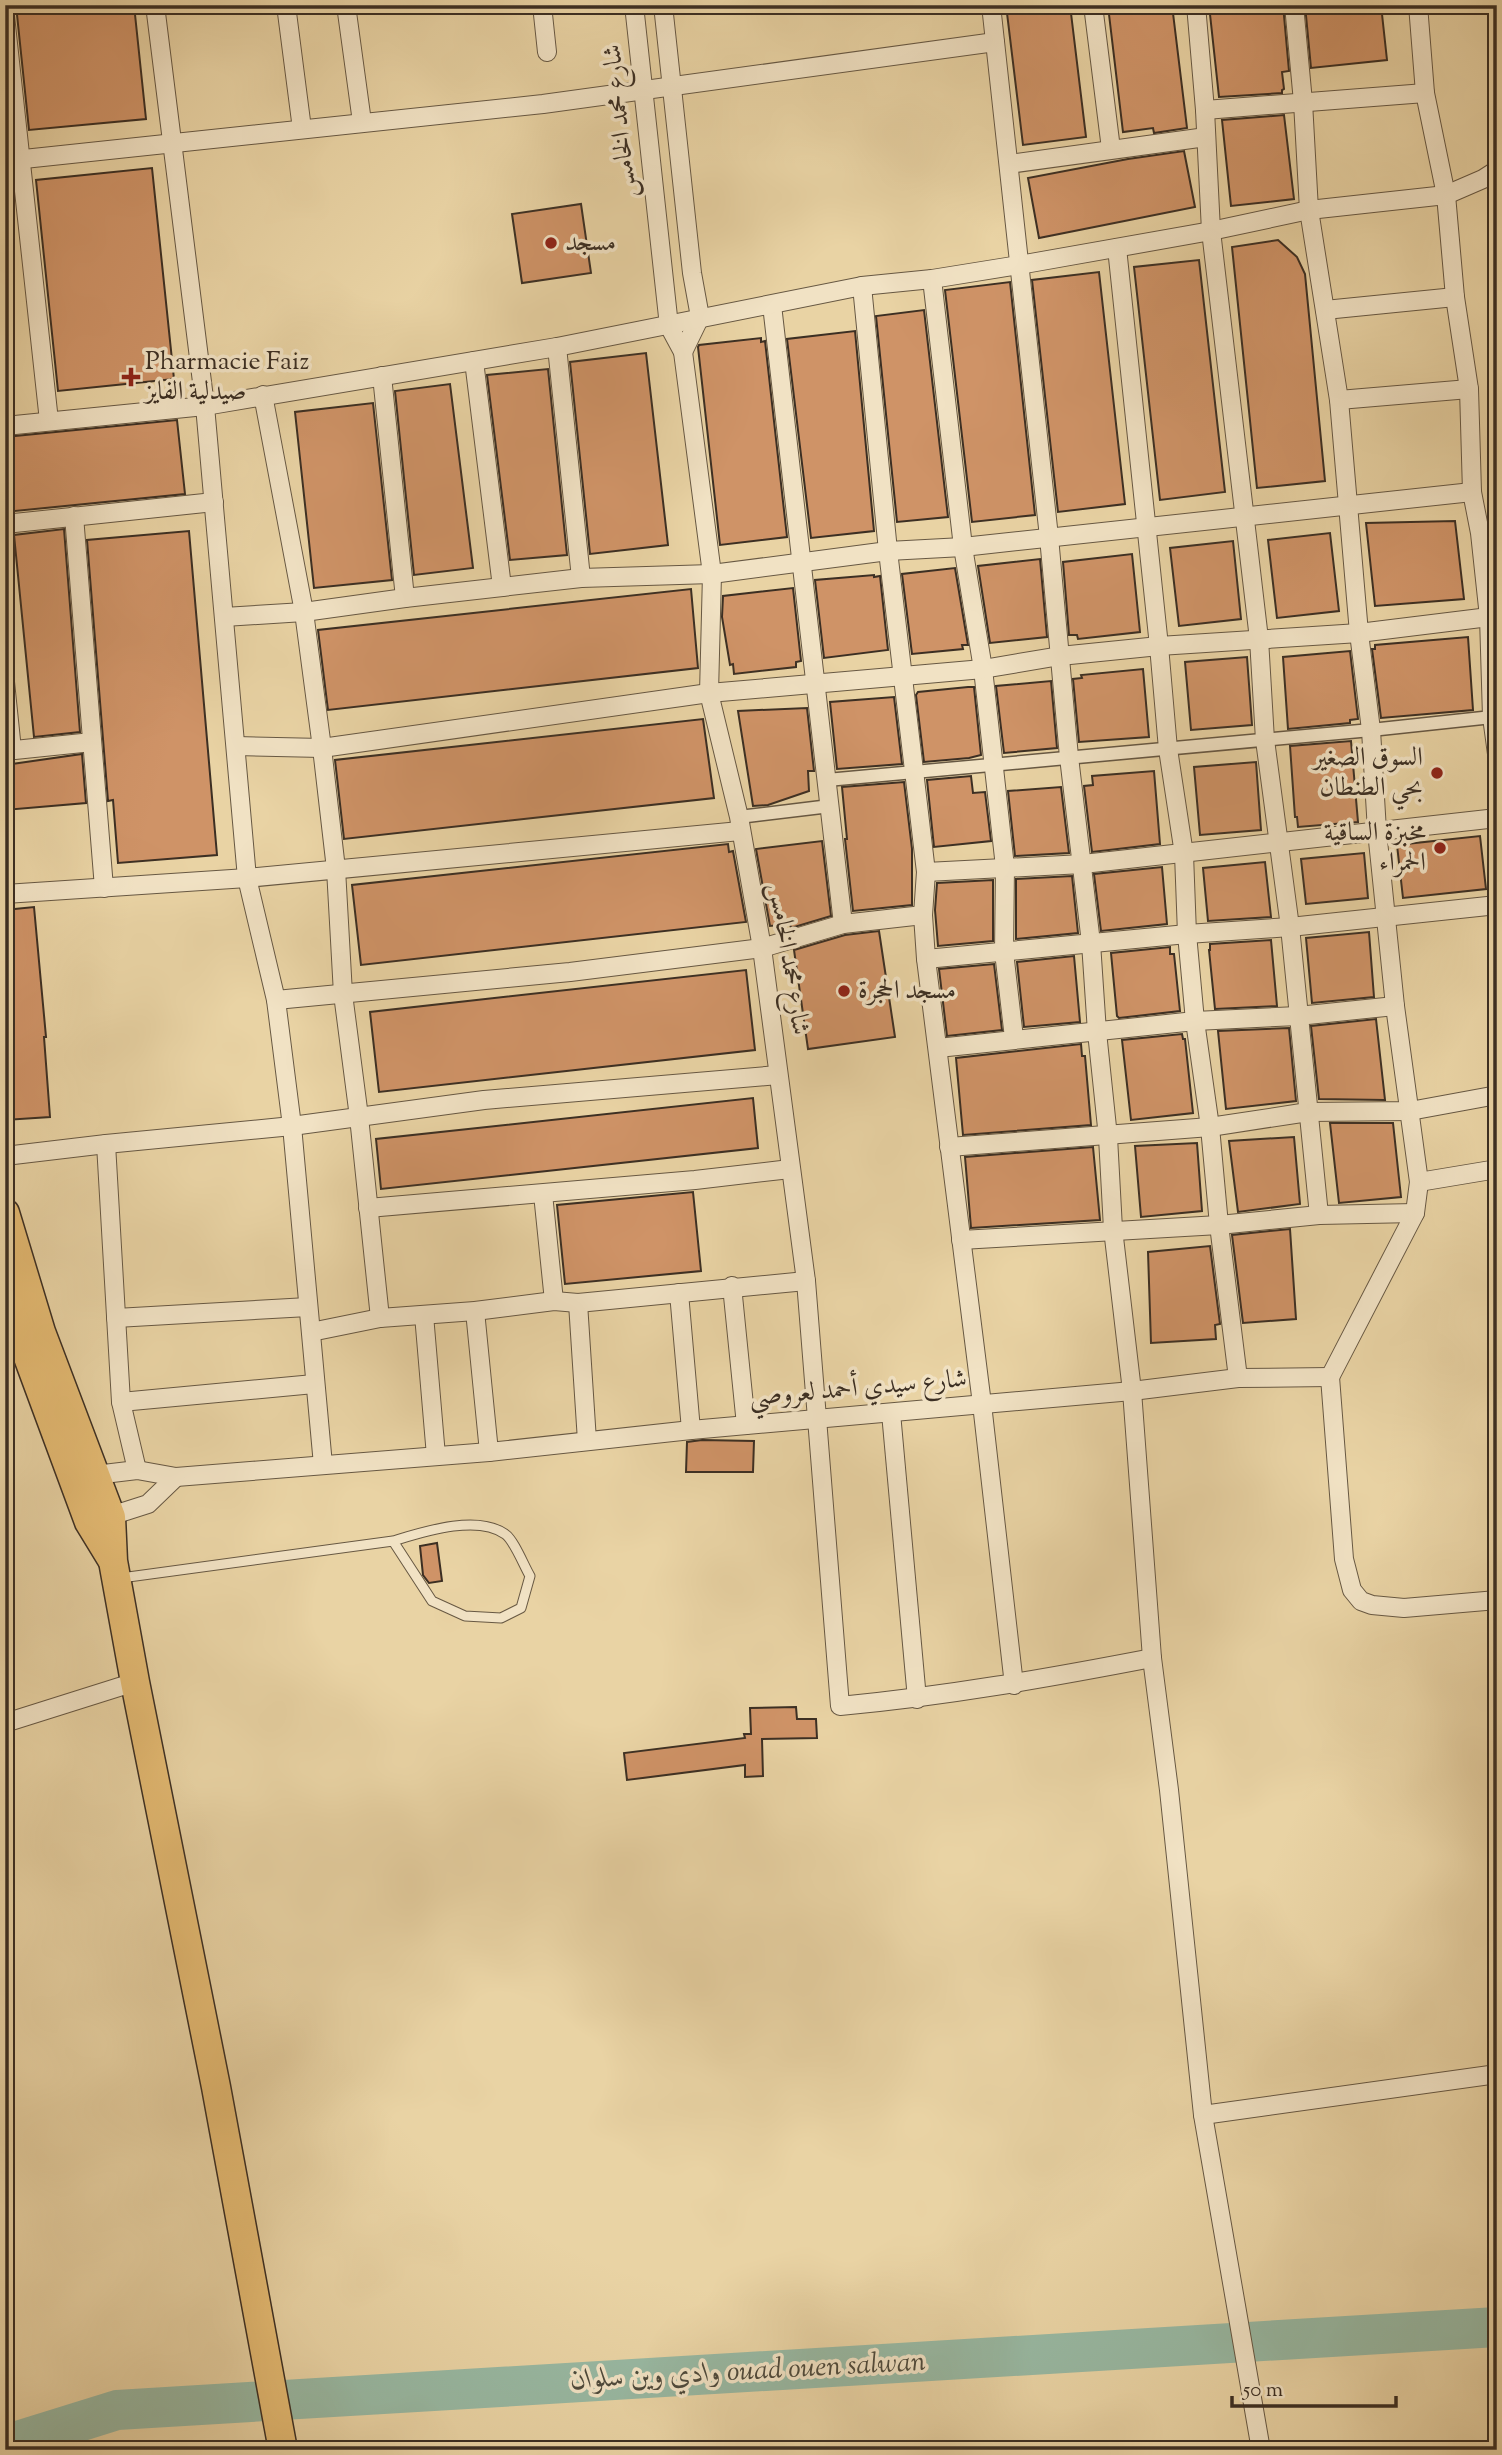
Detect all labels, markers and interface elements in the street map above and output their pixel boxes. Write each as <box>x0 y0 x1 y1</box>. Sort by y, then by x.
street label: شارع محمد الخامس <box>595 43 648 199</box>
place label: مسجد <box>565 225 616 262</box>
marker: مسجد <box>543 235 559 251</box>
place label: Pharmacie Faiz صيدلية الفايز <box>142 344 309 411</box>
marker: Pharmacie Faiz صيدلية الفايز <box>123 369 139 385</box>
place label: السوق الصغير بحي الطنطان <box>1310 740 1423 811</box>
marker: السوق الصغير بحي الطنطان <box>1429 765 1445 781</box>
place label: مخبزة الساقية الحمراء <box>1324 815 1426 882</box>
marker: مخبزة الساقية الحمراء <box>1432 840 1448 856</box>
street label: شارع محمد الخامس <box>757 880 818 1038</box>
place label: مسجد الحجرة <box>858 973 956 1010</box>
marker: مسجد الحجرة <box>836 983 852 999</box>
street label: شارع سيدي أحمد لعروصي <box>747 1360 969 1420</box>
water label: وادي وين سلوان ouad ouen salwan <box>569 2343 927 2401</box>
scale bar <box>1232 2364 1397 2408</box>
text: 50 m <box>1242 2376 1283 2406</box>

